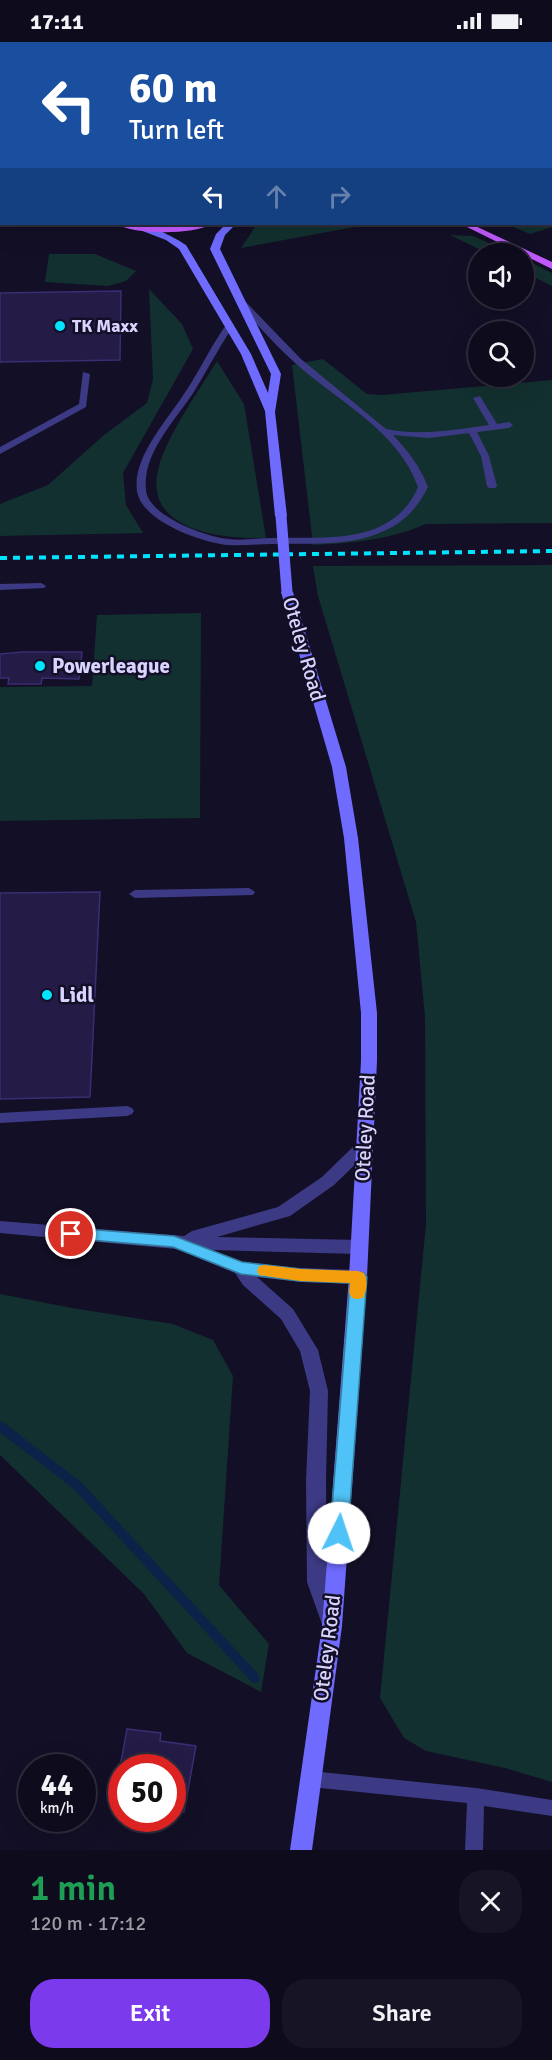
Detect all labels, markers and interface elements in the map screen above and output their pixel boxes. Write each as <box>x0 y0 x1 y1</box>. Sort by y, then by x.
text: 17:11 <box>30 8 84 35</box>
text: 60 m <box>129 63 218 114</box>
icon: left <box>30 66 108 144</box>
text: Turn left <box>129 114 224 147</box>
icon: left <box>197 180 230 213</box>
icon: ahead <box>260 180 293 213</box>
icon: right <box>323 180 356 213</box>
map controls <box>468 243 534 387</box>
button: sound <box>468 243 534 309</box>
place label: TK Maxx <box>72 315 138 337</box>
marker: TK Maxx <box>53 319 67 333</box>
button: search <box>468 321 534 387</box>
street label: Oteley Road <box>277 594 331 704</box>
place label: Powerleague <box>52 653 170 679</box>
marker: Powerleague <box>33 659 47 673</box>
place label: Lidl <box>59 982 94 1008</box>
marker: Lidl <box>40 988 54 1002</box>
street label: Oteley Road <box>349 1074 381 1182</box>
pin <box>45 1208 96 1259</box>
icon: arrive <box>54 1217 87 1250</box>
position arrow <box>307 1501 371 1565</box>
street label: Oteley Road <box>308 1593 346 1703</box>
speed limit sign: 50 <box>108 1754 186 1832</box>
text: 44 <box>41 1767 73 1804</box>
text: km/h <box>40 1799 74 1817</box>
text: 1 min <box>30 1866 116 1911</box>
button: close <box>459 1870 522 1933</box>
text: 120 m · 17:12 <box>30 1911 146 1936</box>
button: Exit <box>30 1979 270 2048</box>
button: Share <box>282 1979 522 2048</box>

